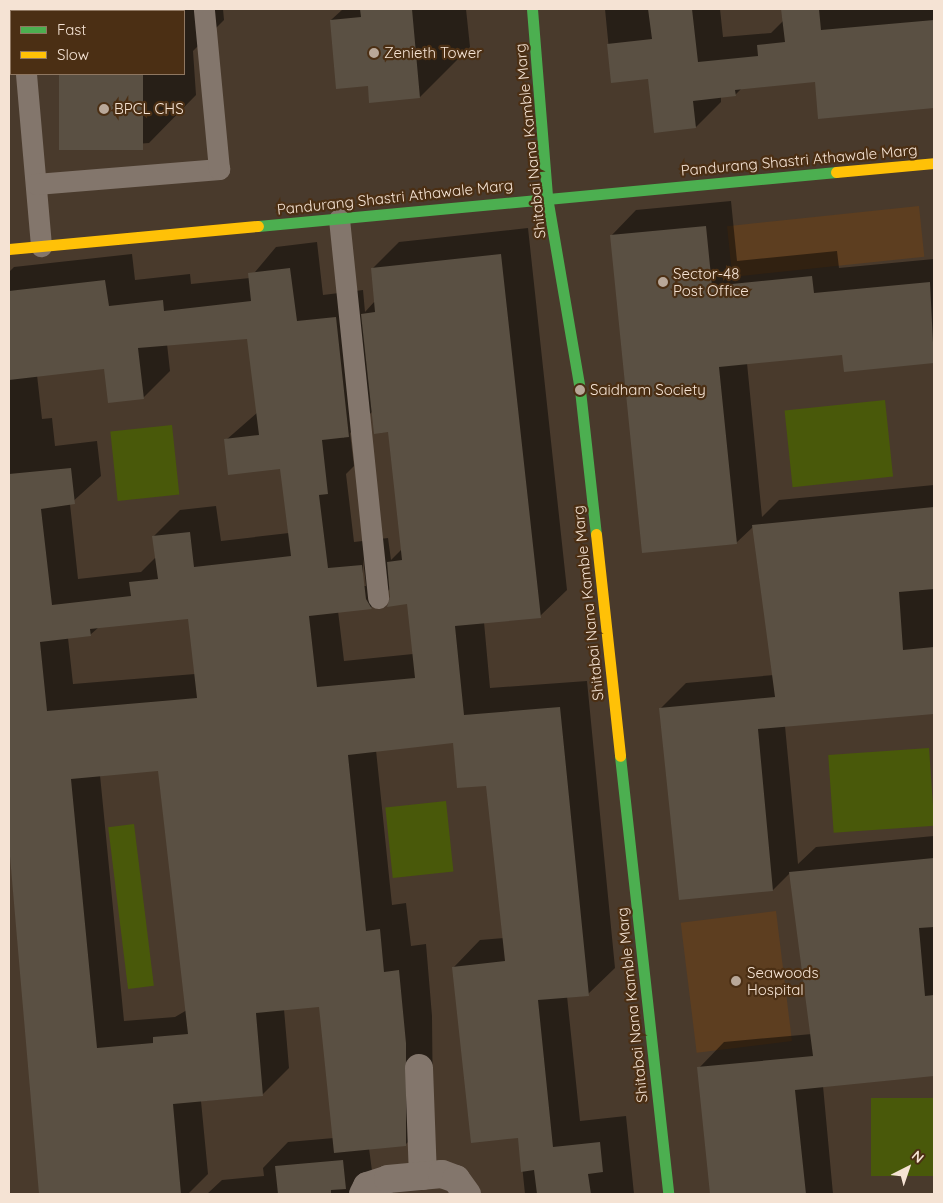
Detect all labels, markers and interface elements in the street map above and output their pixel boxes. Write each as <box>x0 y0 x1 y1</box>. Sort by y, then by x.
legend <box>10 10 185 75</box>
text: Fast <box>57 20 86 39</box>
street label: Shitabai Nana Kamble Marg <box>511 43 549 239</box>
place label: Zenieth Tower <box>384 44 482 62</box>
text: Slow <box>57 45 89 64</box>
marker: Zenieth Tower <box>368 47 380 59</box>
place label: BPCL CHS <box>114 100 184 118</box>
marker: BPCL CHS <box>98 103 110 115</box>
street label: Pandurang Shastri Athawale Marg <box>680 141 918 179</box>
street label: Pandurang Shastri Athawale Marg <box>276 176 514 218</box>
place label: Sector-48 Post Office <box>673 264 749 299</box>
marker: Sector-48 Post Office <box>657 276 669 288</box>
place label: Saidham Society <box>590 381 706 399</box>
marker: Saidham Society <box>574 384 586 396</box>
street label: Shitabai Nana Kamble Marg <box>569 505 607 701</box>
street label: Shitabai Nana Kamble Marg <box>613 907 651 1103</box>
place label: Seawoods Hospital <box>747 963 818 998</box>
marker: Seawoods Hospital <box>729 974 743 988</box>
north arrow <box>883 1143 933 1193</box>
text: N <box>908 1147 928 1167</box>

